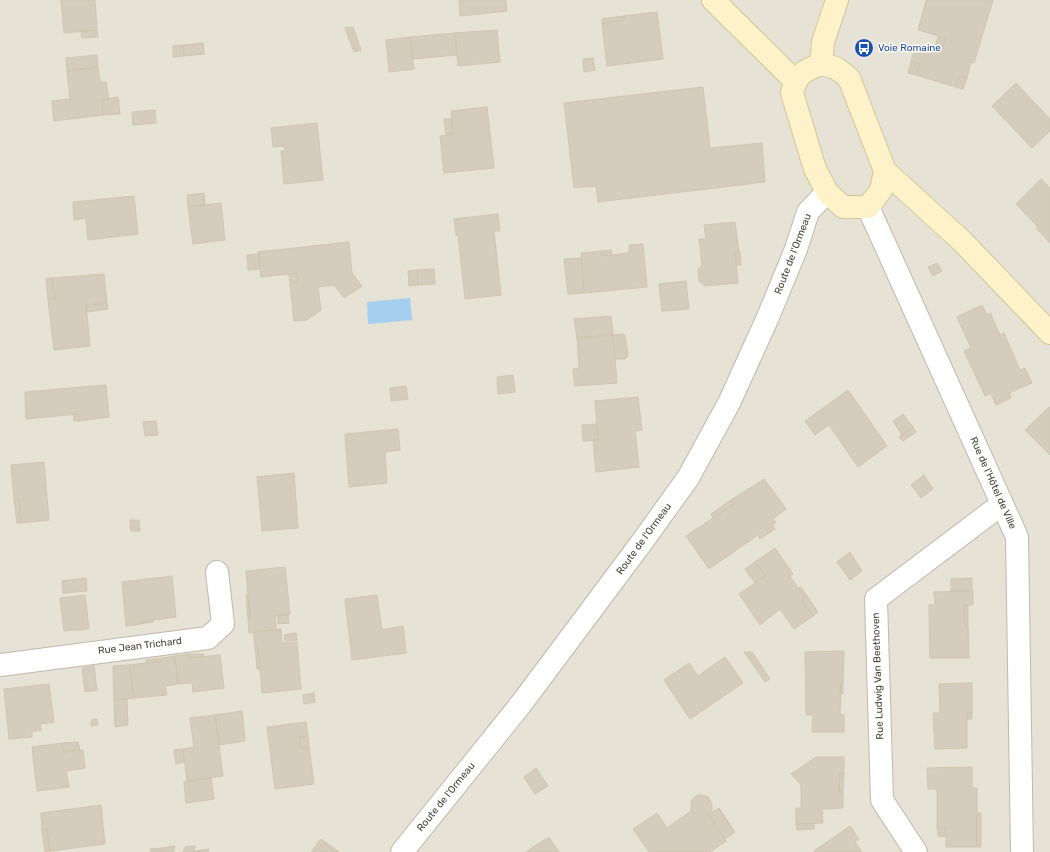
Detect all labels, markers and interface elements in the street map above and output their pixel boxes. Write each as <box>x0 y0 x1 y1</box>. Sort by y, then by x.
bus stop icon: Voie Romaine <box>853 37 875 59</box>
place label: Voie Romaine <box>878 42 941 54</box>
street label: Route de l'Ormeau <box>772 212 814 296</box>
street label: Rue de l'Hôtel de Ville <box>967 435 1019 531</box>
street label: Route de l'Ormeau <box>614 501 674 577</box>
street label: Rue Ludwig Van Beethoven <box>870 612 886 740</box>
street label: Rue Jean Trichard <box>97 635 183 657</box>
street label: Route de l'Ormeau <box>414 760 478 834</box>

